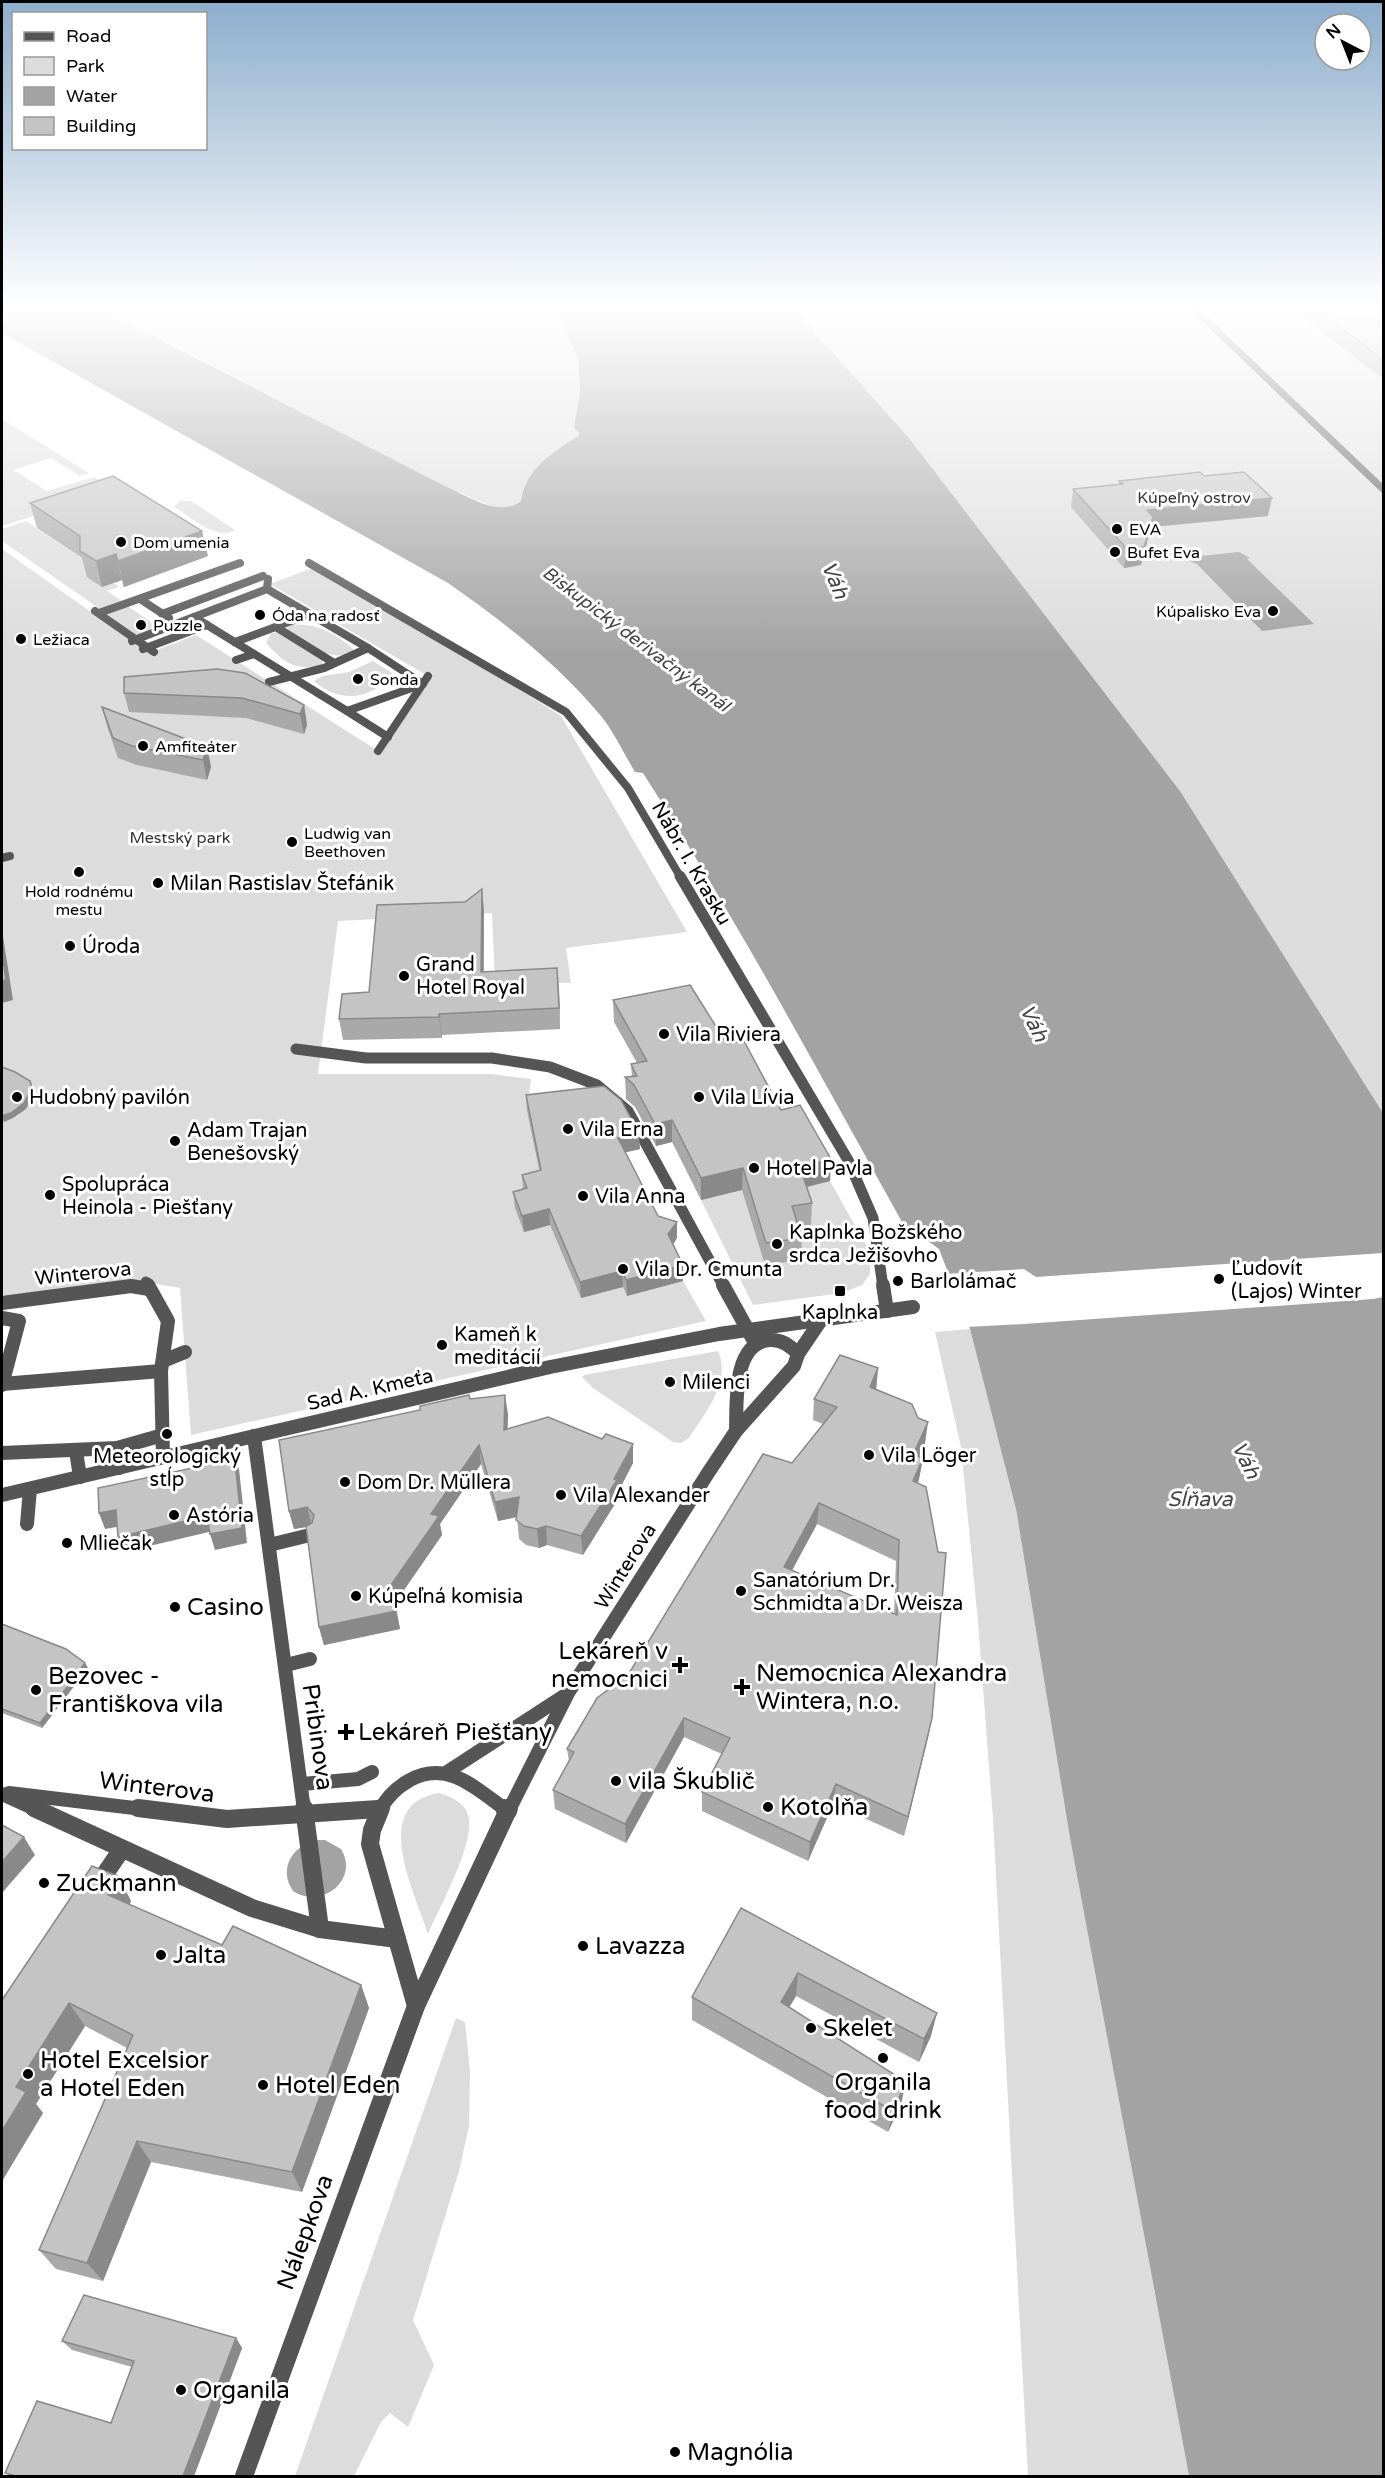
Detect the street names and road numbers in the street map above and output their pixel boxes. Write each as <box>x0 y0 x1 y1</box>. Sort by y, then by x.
street label: Nábr. I. Krasku <box>646 798 736 929</box>
street label: Winterova <box>34 1257 133 1291</box>
street label: Sad A. Kmeťa <box>305 1364 436 1416</box>
street label: Winterova <box>590 1519 662 1614</box>
street label: Pribinova <box>296 1682 339 1792</box>
street label: Winterova <box>97 1766 216 1809</box>
street label: Nálepkova <box>271 2170 340 2294</box>

